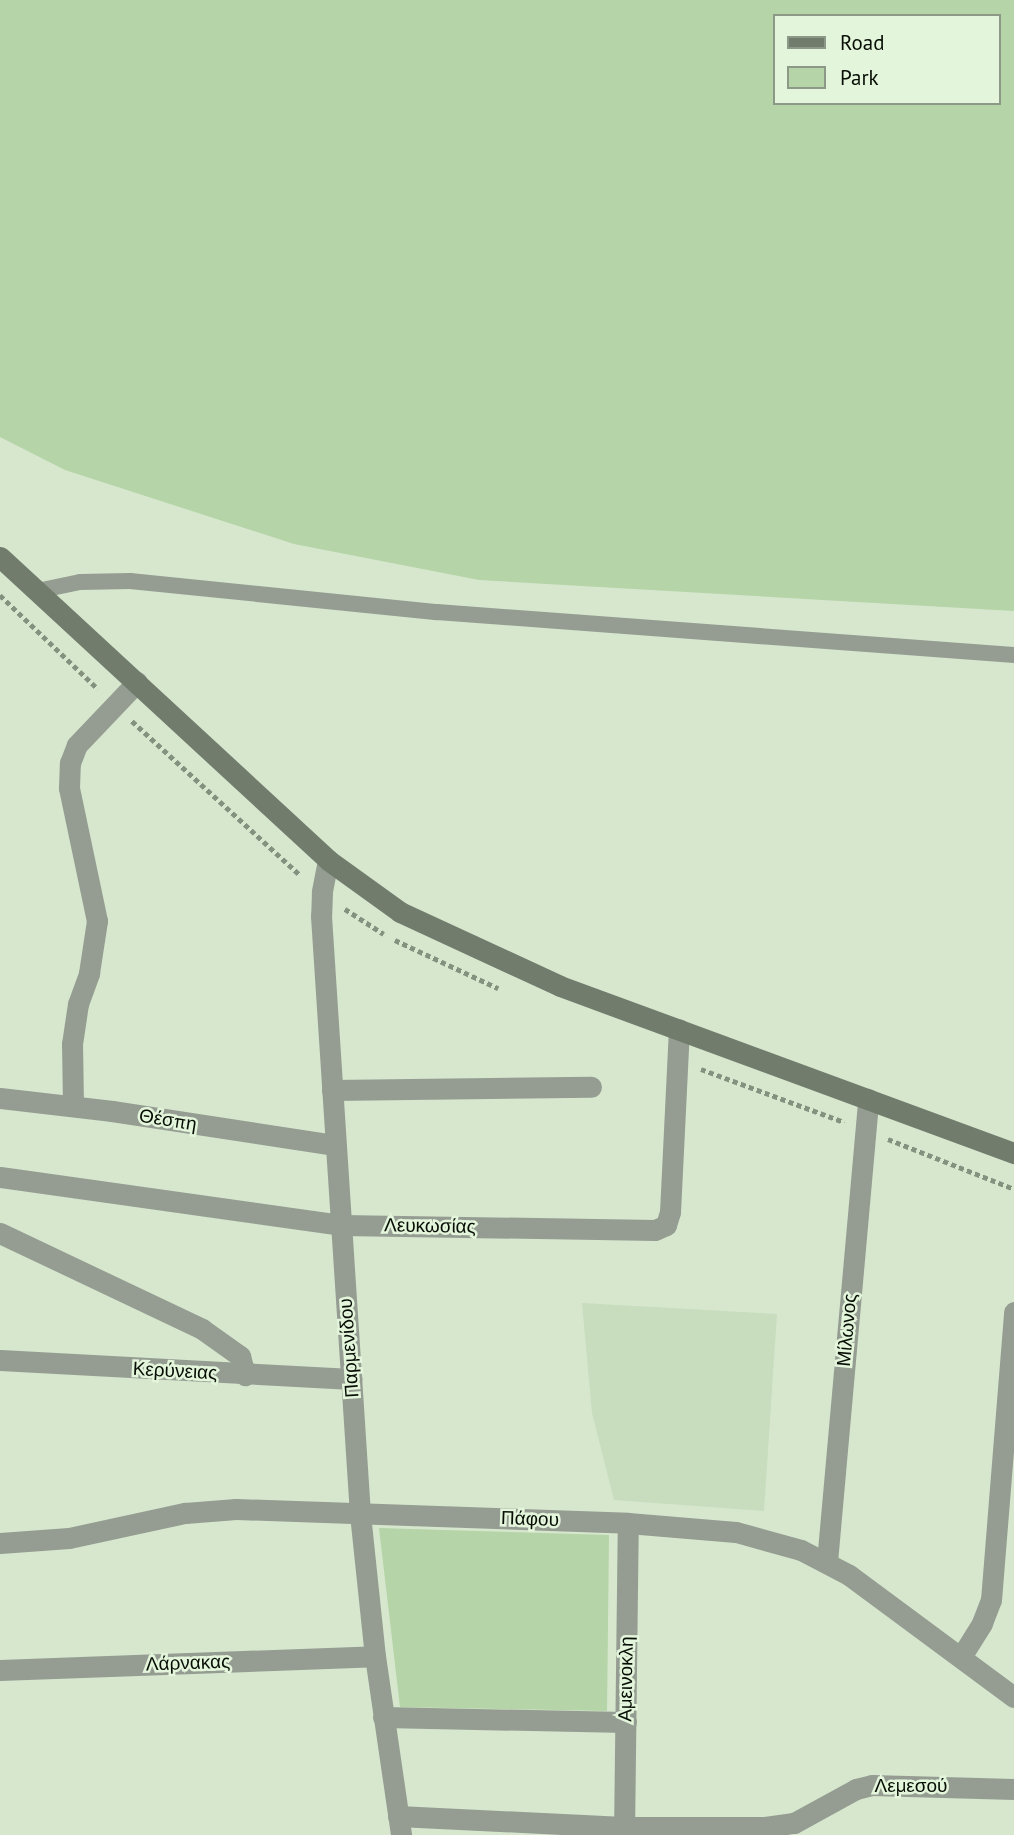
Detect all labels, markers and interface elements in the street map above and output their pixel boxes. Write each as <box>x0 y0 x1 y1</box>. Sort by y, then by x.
legend <box>772 14 1000 105</box>
text: Road <box>840 29 884 56</box>
text: Park <box>840 64 879 91</box>
street label: Θέσπη <box>137 1104 199 1136</box>
street label: Λευκωσίας <box>384 1214 476 1238</box>
street label: Μίλωνος <box>832 1292 862 1368</box>
street label: Παρμενίδου <box>334 1297 364 1399</box>
street label: Κερύνειας <box>132 1357 218 1385</box>
street label: Πάφου <box>501 1507 559 1531</box>
street label: Αμεινοκλη <box>614 1636 638 1722</box>
street label: Λάρνακας <box>145 1650 231 1676</box>
street label: Λεμεσού <box>875 1775 947 1797</box>

